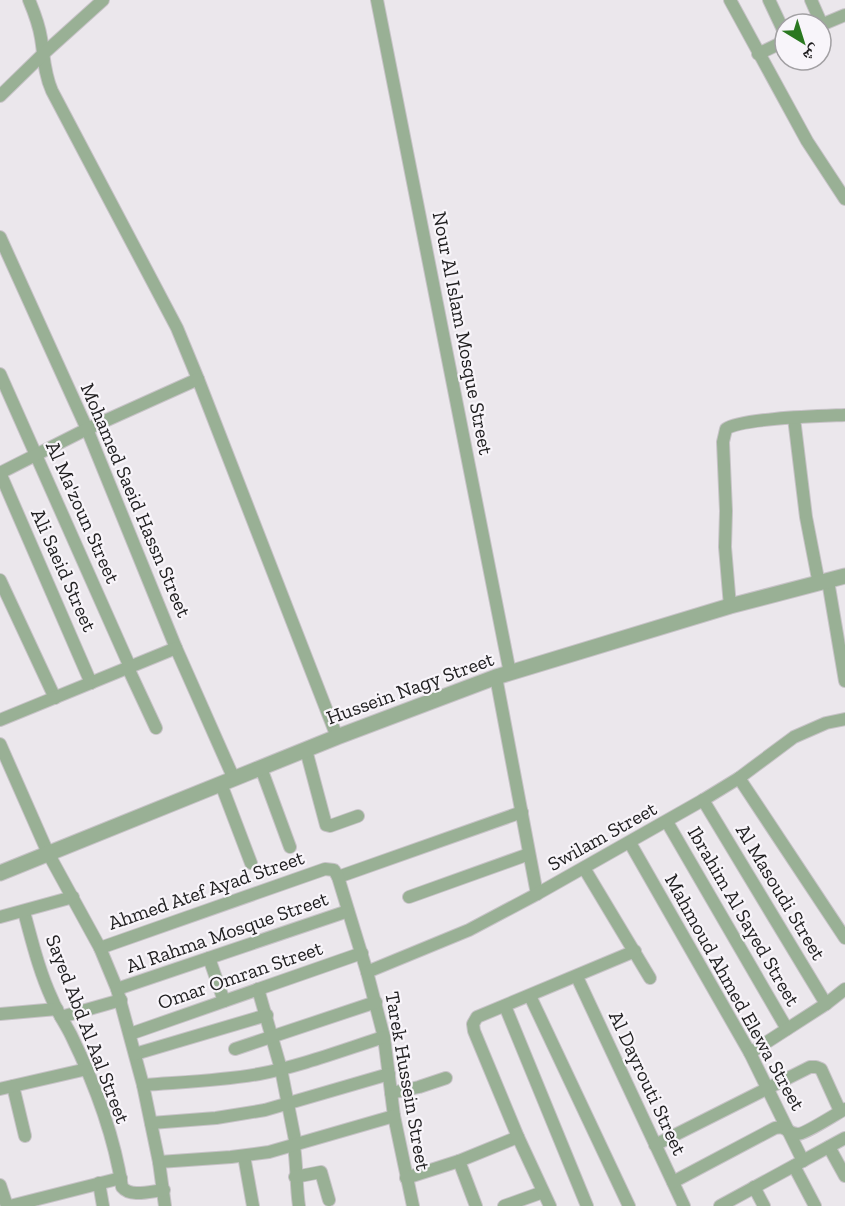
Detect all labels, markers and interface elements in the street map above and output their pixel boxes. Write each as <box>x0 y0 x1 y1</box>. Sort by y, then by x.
north arrow <box>773 12 833 72</box>
text: ش <box>799 41 824 66</box>
street label: Nour Al Islam Mosque Street <box>428 209 498 457</box>
street label: Mohamed Saeid Hassn Street <box>76 379 197 621</box>
street label: Al Ma'zoun Street <box>41 437 125 587</box>
street label: Ali Saeid Street <box>26 505 102 636</box>
street label: Hussein Nagy Street <box>323 646 497 729</box>
street label: Swilam Street <box>543 796 661 876</box>
street label: Al Masoudi Street <box>731 820 831 965</box>
street label: Ibrahim Al Sayed Street <box>683 822 806 1011</box>
street label: Ahmed Atef Ayad Street <box>105 845 308 935</box>
street label: Mahmoud Ahmed Elewa Street <box>660 869 810 1115</box>
street label: Al Rahma Mosque Street <box>123 886 332 978</box>
street label: Sayed Abd Al Aal Street <box>41 931 135 1127</box>
street label: Omar Omran Street <box>154 935 326 1014</box>
street label: Tarek Hussein Street <box>380 990 436 1173</box>
street label: Al Dayrouti Street <box>604 1007 692 1159</box>

